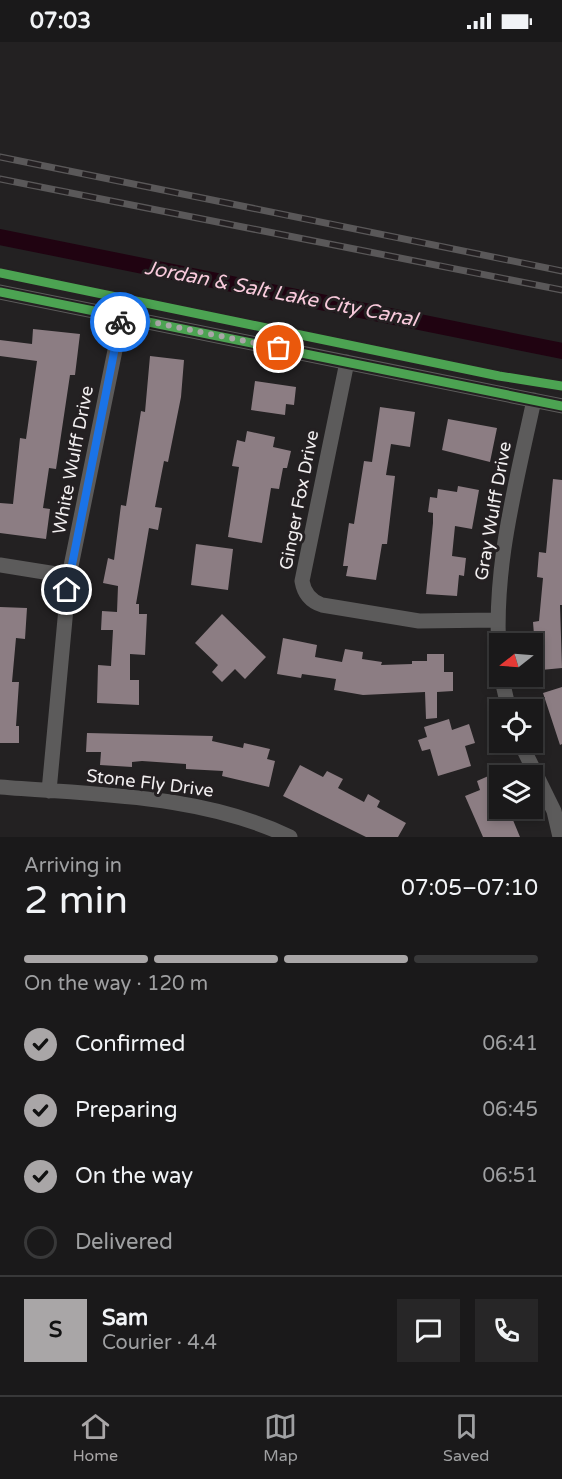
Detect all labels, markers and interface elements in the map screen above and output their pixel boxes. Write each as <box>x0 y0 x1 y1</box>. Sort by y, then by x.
text: 07:03 <box>30 8 91 34</box>
water label: Jordan & Salt Lake City Canal <box>143 256 421 333</box>
courier <box>90 292 150 352</box>
icon: bike <box>104 306 137 339</box>
pin <box>253 322 304 373</box>
icon: bag <box>262 331 295 364</box>
street label: White Wulff Drive <box>48 384 98 536</box>
street label: Ginger Fox Drive <box>275 428 323 572</box>
street label: Gray Wulff Drive <box>470 440 516 582</box>
pin <box>41 564 92 615</box>
icon: home <box>50 573 83 606</box>
north arrow <box>489 633 543 687</box>
map controls <box>489 633 543 819</box>
button: locate <box>489 699 543 753</box>
street label: Stone Fly Drive <box>85 764 215 802</box>
button: layers <box>489 765 543 819</box>
text: Arriving in <box>24 854 122 878</box>
text: 07:05–07:10 <box>401 875 538 901</box>
text: 2 min <box>24 877 128 924</box>
text: On the way · 120 m <box>24 972 208 996</box>
icon: check <box>24 1028 57 1061</box>
text: Confirmed <box>75 1031 185 1057</box>
text: 06:41 <box>483 1032 538 1056</box>
icon: check <box>24 1094 57 1127</box>
text: Preparing <box>75 1097 178 1123</box>
text: 06:45 <box>483 1098 538 1122</box>
icon: check <box>24 1160 57 1193</box>
text: On the way <box>75 1163 193 1189</box>
text: 06:51 <box>483 1164 538 1188</box>
text: Delivered <box>75 1229 173 1255</box>
button: chat <box>397 1299 460 1362</box>
button: phone <box>475 1299 538 1362</box>
text: Sam <box>102 1305 148 1331</box>
text: S <box>49 1317 62 1343</box>
text: Courier · 4.4 <box>102 1331 217 1355</box>
tab: Home <box>73 1410 118 1466</box>
tab: Map <box>263 1410 298 1466</box>
tab: Saved <box>443 1410 489 1466</box>

